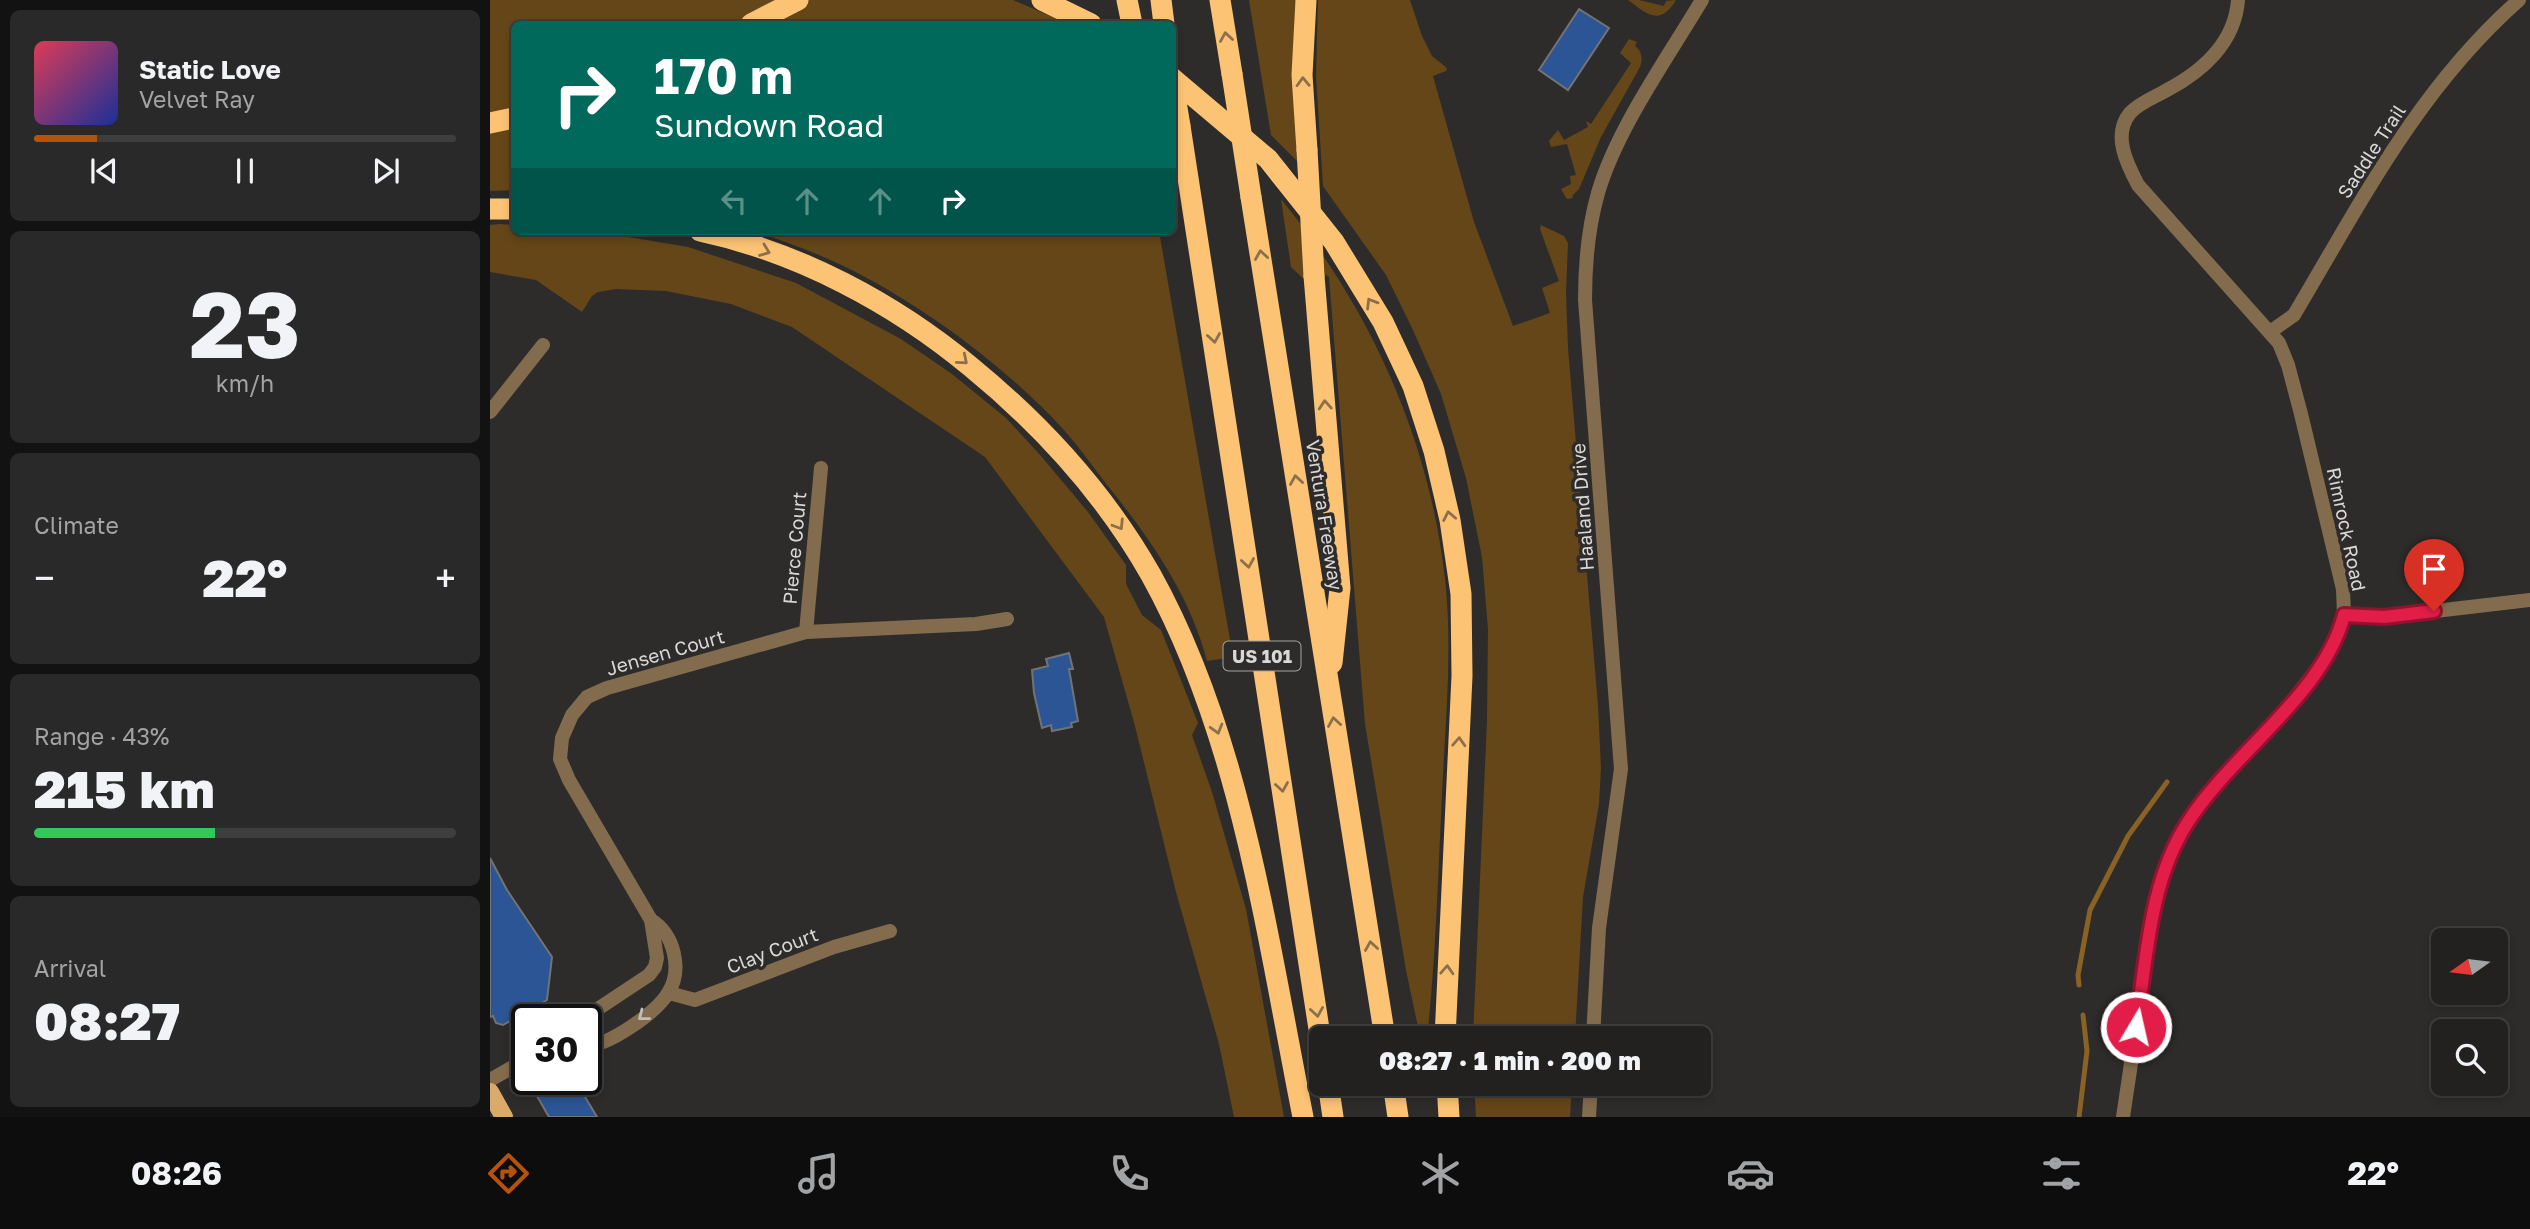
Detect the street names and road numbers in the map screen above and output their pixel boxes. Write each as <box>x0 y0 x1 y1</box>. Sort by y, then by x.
street label: Saddle Trail <box>2332 100 2410 202</box>
street label: Ventura Freeway <box>1302 438 1348 592</box>
street label: Haaland Drive <box>1566 442 1598 572</box>
street label: Rimrock Road <box>2323 465 2371 593</box>
street label: Pierce Court <box>778 491 810 605</box>
street label: Jensen Court <box>603 624 727 680</box>
road number: US 101 <box>1224 642 1300 670</box>
street label: Clay Court <box>723 922 821 978</box>

